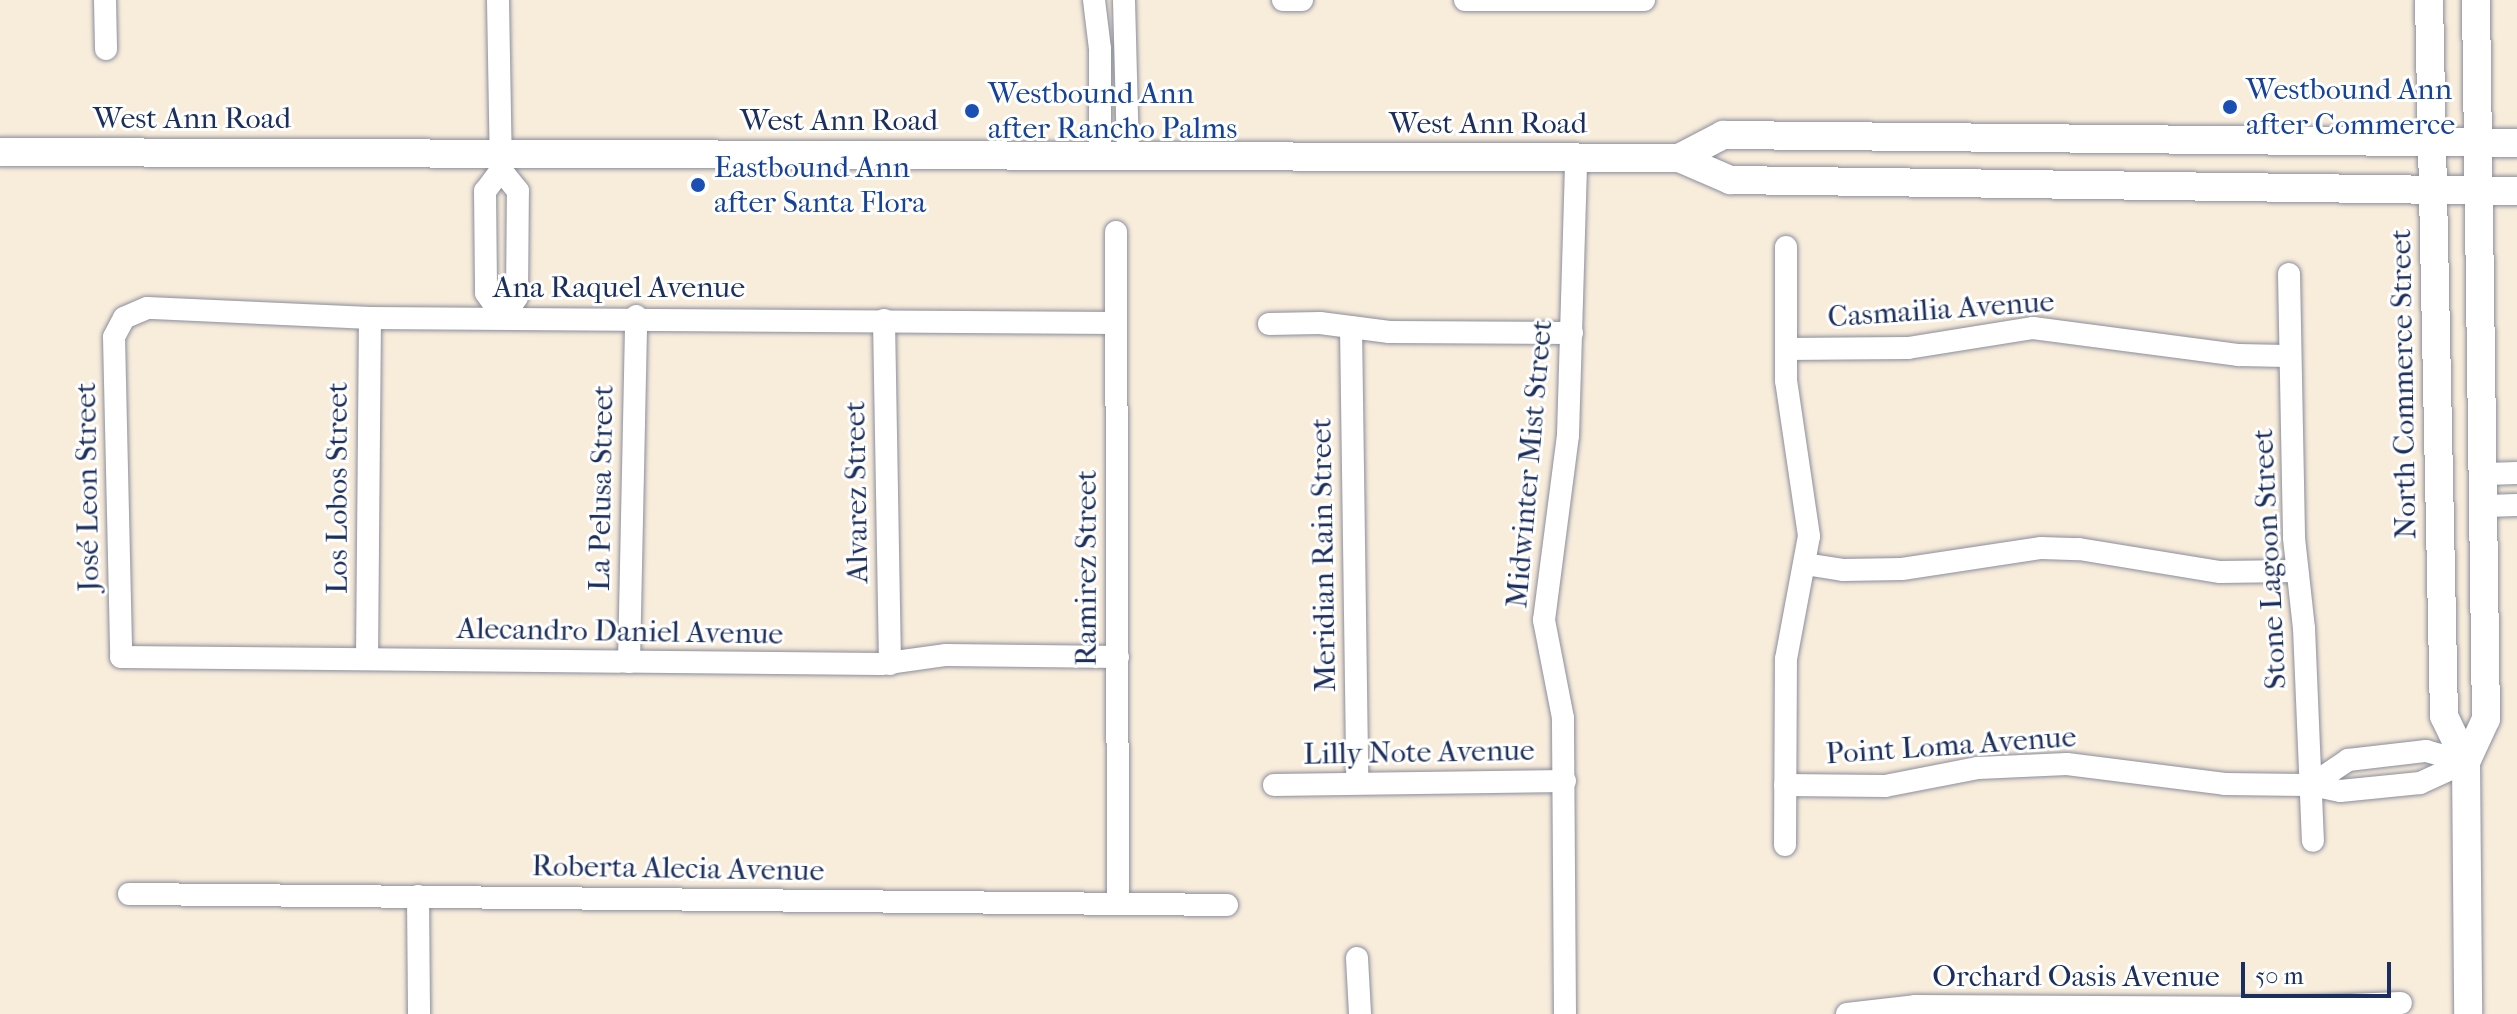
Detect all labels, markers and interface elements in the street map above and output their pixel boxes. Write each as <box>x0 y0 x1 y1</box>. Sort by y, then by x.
place label: Westbound Ann after Commerce <box>2246 72 2455 142</box>
place label: Westbound Ann after Rancho Palms <box>988 76 1237 146</box>
marker: Westbound Ann after Commerce <box>2221 98 2239 116</box>
street label: West Ann Road <box>93 101 291 137</box>
marker: Westbound Ann after Rancho Palms <box>963 102 981 120</box>
street label: West Ann Road <box>740 103 938 139</box>
street label: West Ann Road <box>1389 106 1587 142</box>
place label: Eastbound Ann after Santa Flora <box>714 150 926 220</box>
marker: Eastbound Ann after Santa Flora <box>689 176 707 194</box>
street label: North Commerce Street <box>2383 229 2425 539</box>
street label: Ana Raquel Avenue <box>493 270 745 306</box>
street label: Casmailia Avenue <box>1826 284 2056 336</box>
street label: Midwinter Mist Street <box>1499 318 1561 610</box>
street label: José Leon Street <box>68 382 108 592</box>
street label: Los Lobos Street <box>320 382 356 594</box>
street label: La Pelusa Street <box>582 385 622 591</box>
street label: Alvarez Street <box>837 401 877 583</box>
street label: Meridian Rain Street <box>1304 418 1344 692</box>
street label: Stone Lagoon Street <box>2245 428 2295 690</box>
street label: Ramirez Street <box>1069 470 1105 666</box>
street label: Alecandro Daniel Avenue <box>457 611 783 653</box>
street label: Point Loma Avenue <box>1825 719 2077 773</box>
street label: Lilly Note Avenue <box>1303 733 1535 773</box>
street label: Roberta Alecia Avenue <box>531 848 825 890</box>
scale bar <box>2245 946 2395 996</box>
street label: Orchard Oasis Avenue <box>1932 959 2220 995</box>
text: 50 m <box>2255 962 2304 990</box>

